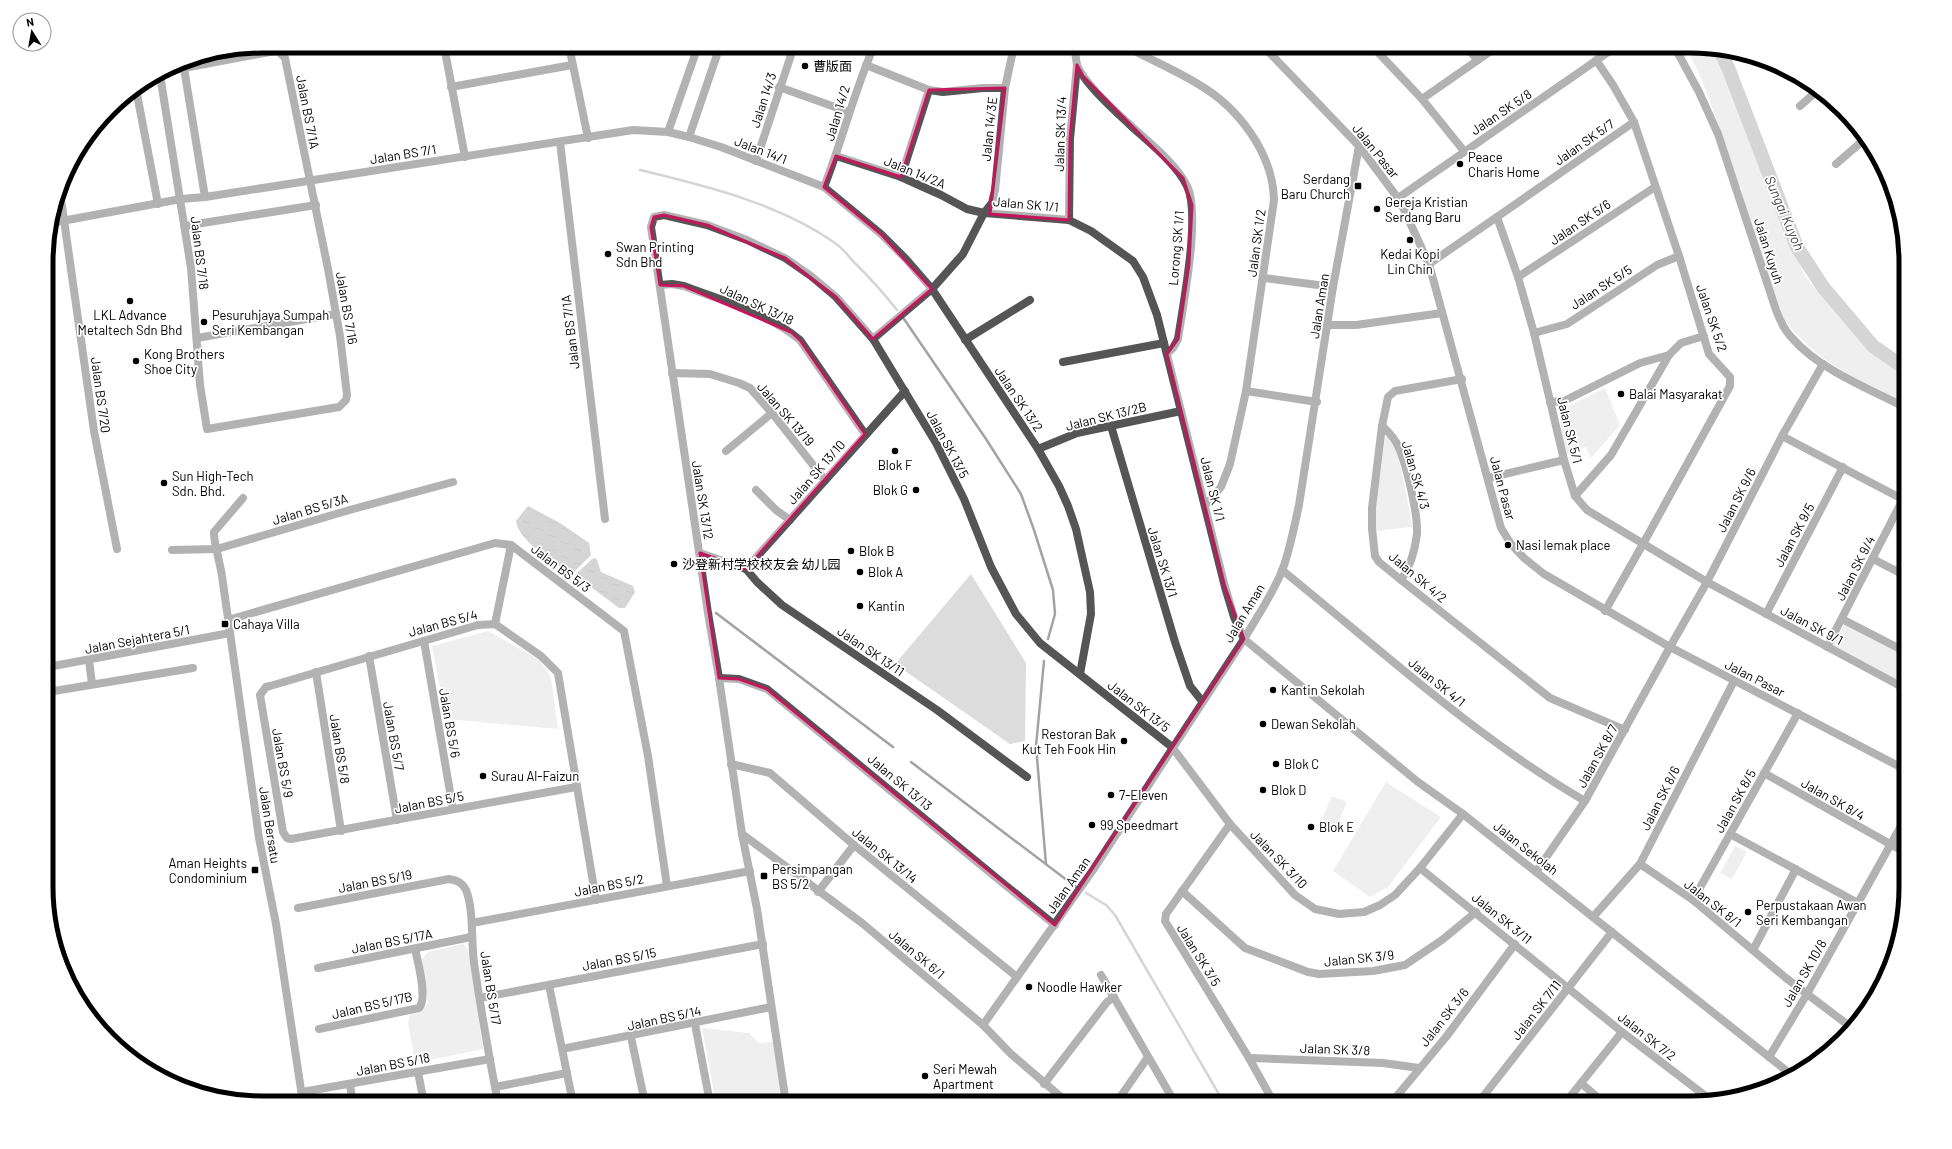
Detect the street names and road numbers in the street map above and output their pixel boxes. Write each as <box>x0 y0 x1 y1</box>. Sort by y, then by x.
street label: Jalan 14/3 <box>747 70 779 130</box>
street label: Jalan BS 7/1A <box>293 74 323 150</box>
street label: Jalan 14/2 <box>821 83 853 143</box>
street label: Jalan SK 5/8 <box>1467 86 1535 138</box>
street label: Jalan 14/3E <box>978 96 1000 162</box>
street label: Jalan SK 13/4 <box>1051 96 1069 172</box>
street label: Jalan SK 5/7 <box>1551 115 1617 169</box>
street label: Jalan Pasar <box>1349 121 1403 182</box>
street label: Jalan 14/1 <box>733 133 789 167</box>
street label: Jalan BS 7/1 <box>369 141 437 167</box>
street label: Jalan 14/2A <box>882 152 948 192</box>
street label: Jalan SK 1/1 <box>993 193 1059 215</box>
street label: Jalan SK 5/6 <box>1546 196 1614 248</box>
street label: Jalan SK 1/2 <box>1243 208 1269 278</box>
street label: Lorong SK 1/1 <box>1165 210 1187 286</box>
street label: Jalan BS 7/18 <box>188 215 212 291</box>
street label: Jalan Kuyuh <box>1751 216 1787 286</box>
street label: Jalan SK 5/5 <box>1567 261 1635 313</box>
street label: Jalan BS 7/16 <box>333 270 361 346</box>
street label: Jalan Aman <box>1306 272 1332 340</box>
street label: Jalan SK 13/18 <box>718 280 796 328</box>
street label: Jalan SK 5/2 <box>1693 282 1731 354</box>
street label: Jalan BS 7/1A <box>557 294 582 370</box>
street label: Jalan BS 7/20 <box>88 356 114 434</box>
street label: Jalan SK 13/2 <box>991 363 1047 435</box>
street label: Jalan SK 13/19 <box>754 379 818 449</box>
street label: Jalan SK 5/1 <box>1554 395 1586 465</box>
street label: Jalan SK 13/2B <box>1064 398 1148 434</box>
street label: Jalan SK 13/5 <box>923 407 973 481</box>
street label: Jalan SK 13/10 <box>784 437 848 507</box>
street label: Jalan SK 4/3 <box>1399 439 1433 511</box>
street label: Jalan Pasar <box>1487 454 1519 522</box>
street label: Jalan SK 1/1 <box>1197 455 1229 523</box>
street label: Jalan SK 13/12 <box>689 459 717 541</box>
street label: Jalan SK 9/6 <box>1713 465 1759 535</box>
street label: Jalan BS 5/3A <box>270 490 350 528</box>
street label: Jalan SK 9/5 <box>1770 500 1818 570</box>
street label: Jalan SK 13/1 <box>1145 525 1181 599</box>
street label: Jalan SK 9/4 <box>1832 533 1878 603</box>
street label: Jalan BS 5/3 <box>528 540 594 596</box>
street label: Jalan SK 4/2 <box>1386 548 1450 606</box>
street label: Jalan Aman <box>1220 581 1268 645</box>
street label: Jalan SK 9/1 <box>1778 602 1846 648</box>
street label: Jalan BS 5/4 <box>407 606 479 640</box>
street label: Jalan Sejahtera 5/1 <box>83 621 191 657</box>
street label: Jalan SK 13/11 <box>835 623 907 679</box>
street label: Jalan SK 4/1 <box>1405 654 1469 710</box>
street label: Jalan Pasar <box>1722 656 1788 700</box>
street label: Jalan SK 13/5 <box>1105 677 1174 735</box>
street label: Jalan BS 5/6 <box>436 687 464 759</box>
street label: Jalan BS 5/7 <box>380 700 408 772</box>
street label: Jalan BS 5/8 <box>327 713 353 785</box>
street label: Jalan SK 8/7 <box>1573 722 1621 790</box>
street label: Jalan BS 5/9 <box>269 727 297 799</box>
street label: Jalan SK 13/13 <box>865 750 935 814</box>
street label: Jalan SK 8/6 <box>1637 763 1683 833</box>
street label: Jalan SK 8/5 <box>1711 766 1759 836</box>
street label: Jalan SK 8/4 <box>1798 774 1868 824</box>
street label: Jalan Bersatu <box>256 785 284 865</box>
street label: Jalan BS 5/5 <box>393 787 465 817</box>
street label: Jalan Sekolah <box>1490 818 1562 878</box>
street label: Jalan SK 13/14 <box>849 824 921 886</box>
street label: Jalan SK 3/10 <box>1247 826 1311 892</box>
street label: Jalan Aman <box>1043 854 1093 916</box>
street label: Jalan BS 5/19 <box>337 866 413 896</box>
street label: Jalan BS 5/2 <box>573 870 645 900</box>
street label: Jalan SK 8/1 <box>1681 876 1745 930</box>
street label: Jalan SK 3/11 <box>1469 889 1535 947</box>
street label: Jalan SK 3/5 <box>1174 921 1225 989</box>
street label: Jalan BS 5/17A <box>350 925 434 957</box>
street label: Jalan SK 6/1 <box>886 926 948 982</box>
street label: Jalan SK 10/8 <box>1778 936 1830 1010</box>
street label: Jalan BS 5/15 <box>581 944 658 974</box>
street label: Jalan SK 3/9 <box>1323 946 1395 970</box>
street label: Jalan BS 5/17 <box>477 950 505 1026</box>
street label: Jalan SK 7/11 <box>1508 977 1564 1043</box>
street label: Jalan SK 3/6 <box>1416 984 1472 1050</box>
street label: Jalan BS 5/17B <box>330 988 414 1022</box>
street label: Jalan BS 5/14 <box>625 1002 703 1034</box>
street label: Jalan SK 7/2 <box>1615 1008 1679 1064</box>
street label: Jalan SK 3/8 <box>1300 1040 1370 1058</box>
street label: Jalan BS 5/18 <box>355 1049 431 1079</box>

